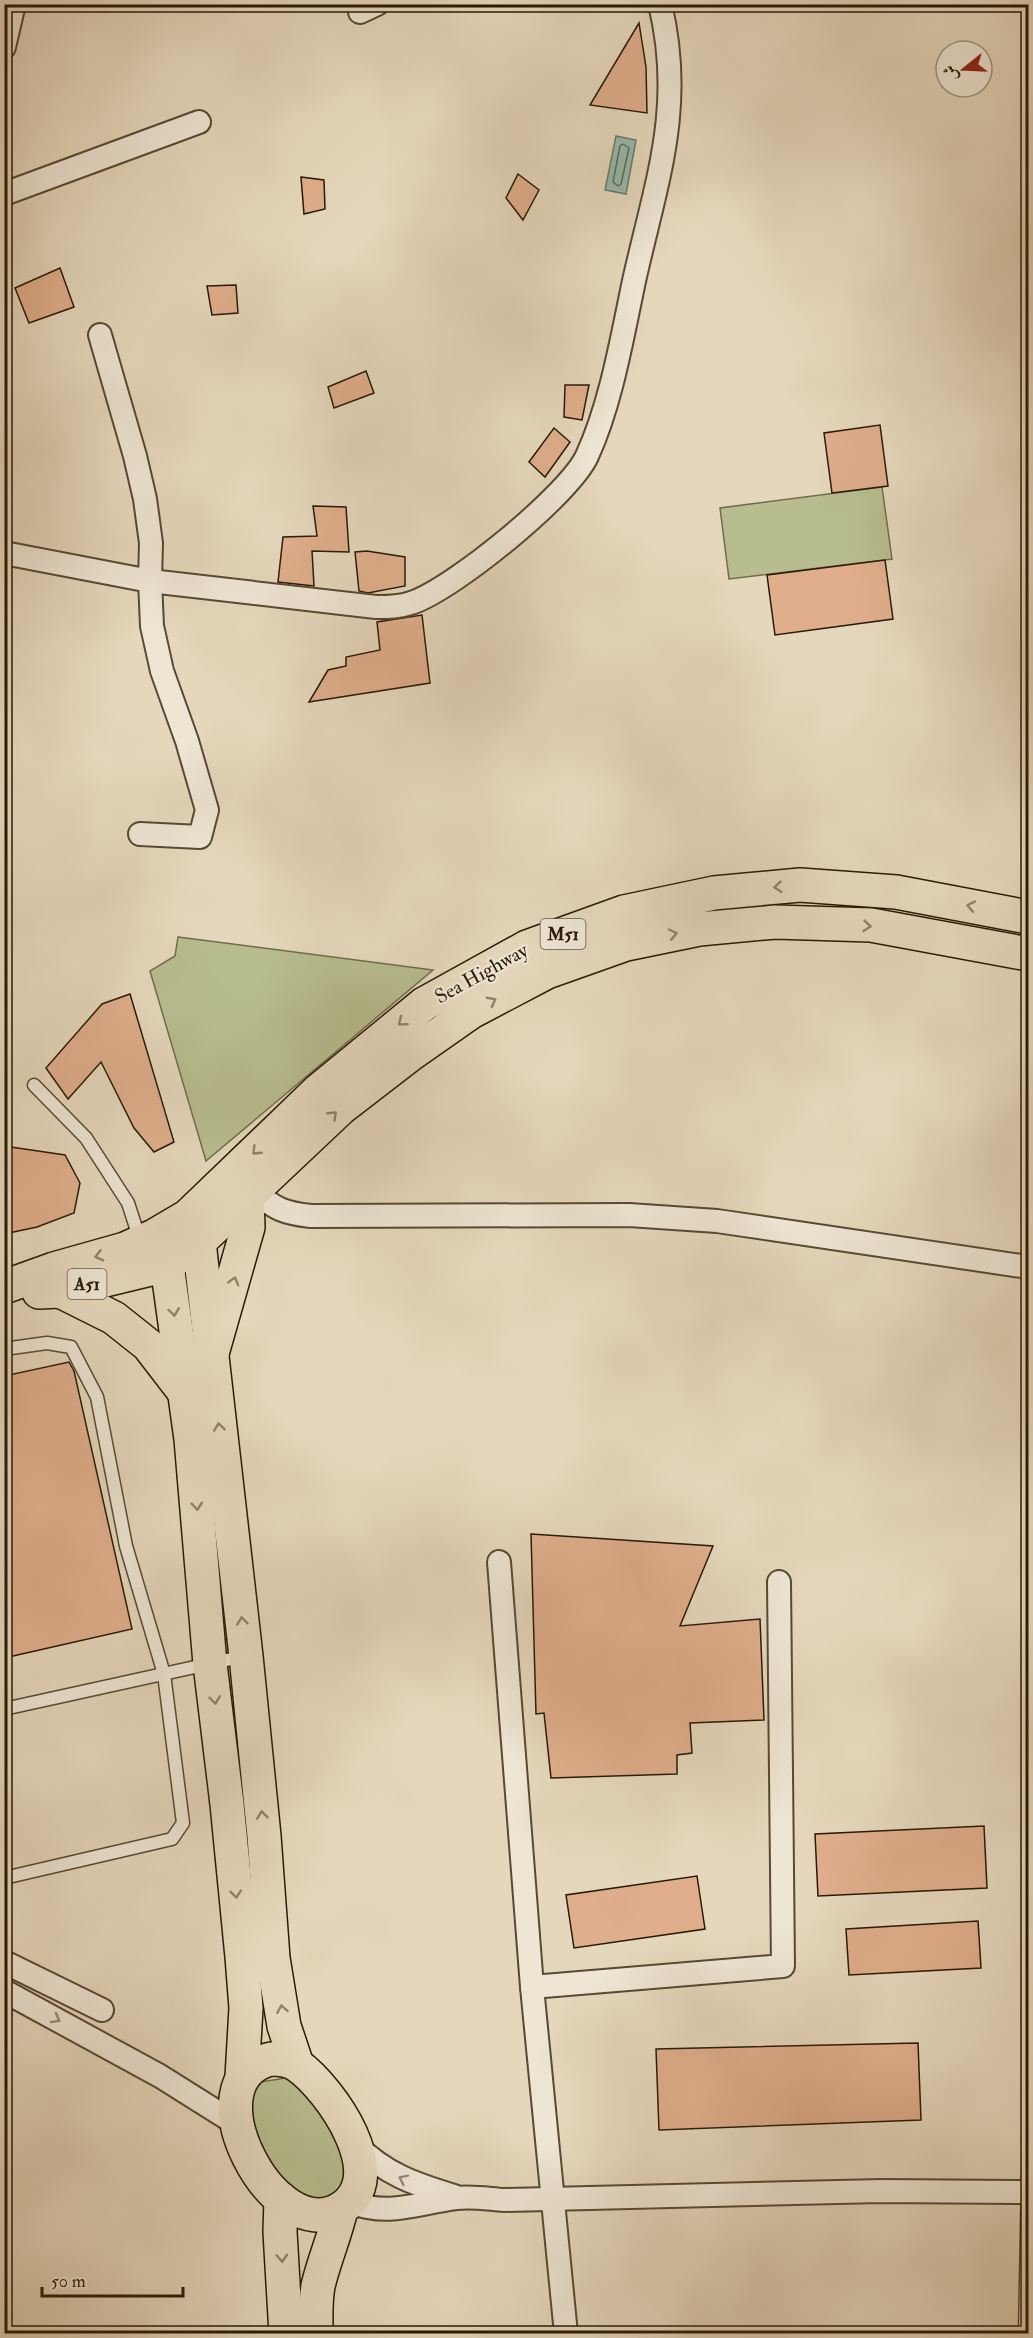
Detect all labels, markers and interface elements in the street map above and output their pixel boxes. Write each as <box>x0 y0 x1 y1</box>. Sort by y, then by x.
north arrow <box>934 39 994 99</box>
text: ش <box>939 63 963 84</box>
one-way arrow <box>773 880 782 893</box>
one-way arrow <box>966 900 976 913</box>
road number: M51 <box>540 919 586 949</box>
one-way arrow <box>863 919 872 932</box>
one-way arrow <box>668 928 678 941</box>
street label: Sea Highway <box>430 937 533 1009</box>
one-way arrow <box>485 997 496 1008</box>
one-way arrow <box>398 1015 409 1026</box>
one-way arrow <box>326 1111 337 1122</box>
one-way arrow <box>252 1143 263 1154</box>
one-way arrow <box>94 1249 104 1262</box>
road number: A51 <box>68 1269 106 1299</box>
one-way arrow <box>227 1276 239 1287</box>
one-way arrow <box>168 1308 180 1317</box>
one-way arrow <box>213 1423 226 1432</box>
one-way arrow <box>190 1502 203 1511</box>
one-way arrow <box>236 1616 249 1625</box>
one-way arrow <box>208 1696 220 1705</box>
one-way arrow <box>256 1810 269 1819</box>
one-way arrow <box>229 1889 242 1899</box>
one-way arrow <box>276 2004 288 2013</box>
one-way arrow <box>50 2012 60 2023</box>
one-way arrow <box>398 2174 409 2186</box>
one-way arrow <box>275 2253 288 2262</box>
scale bar <box>42 2260 183 2298</box>
text: 50 m <box>51 2270 86 2293</box>

